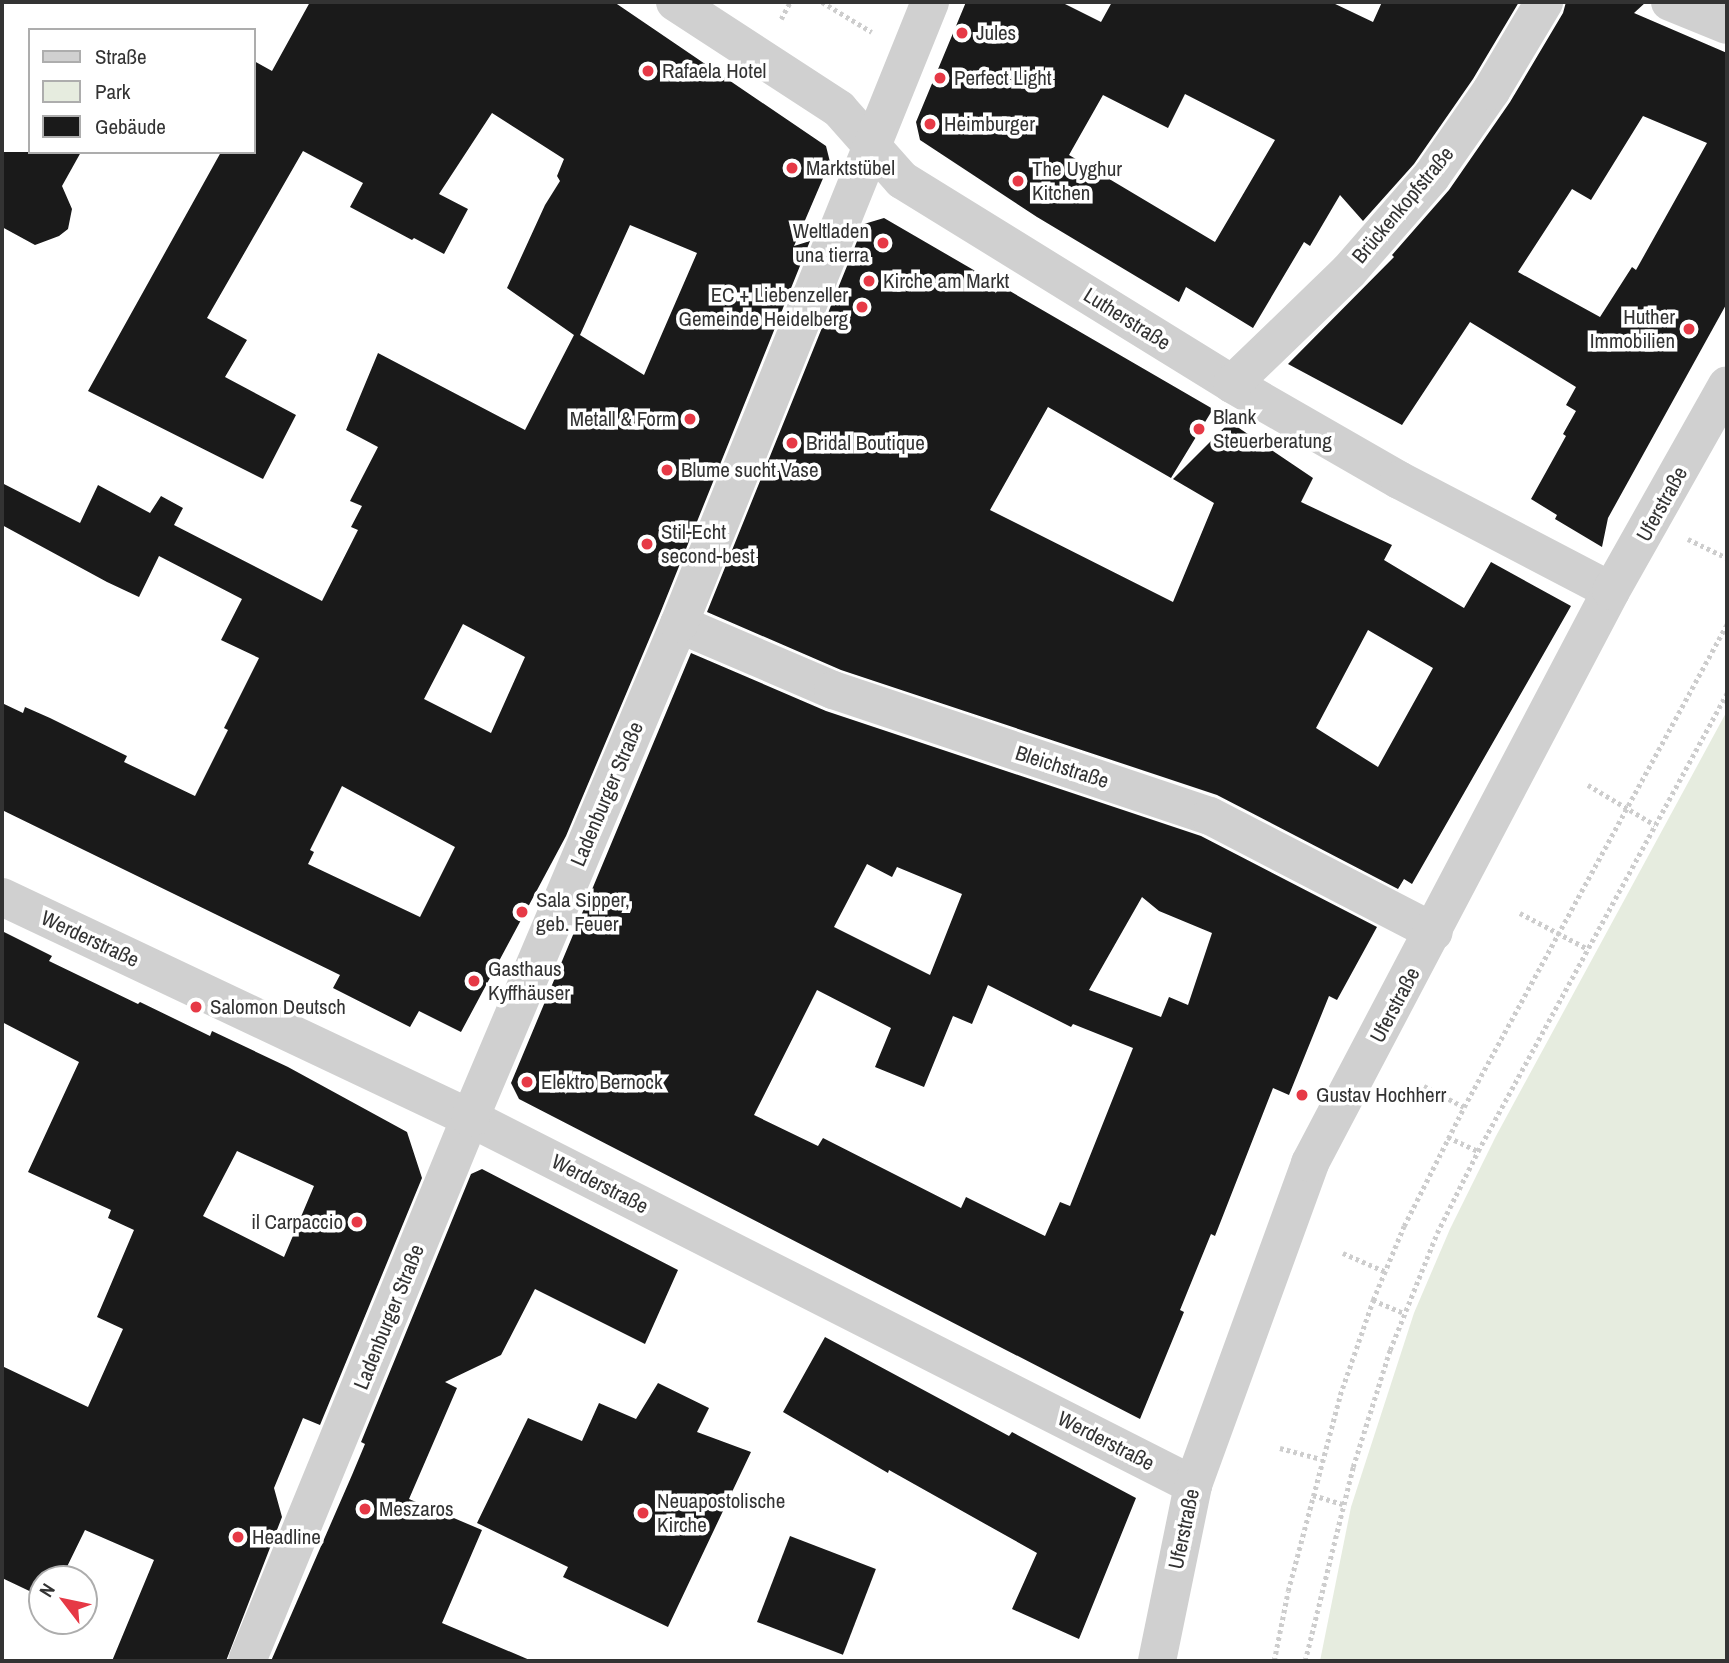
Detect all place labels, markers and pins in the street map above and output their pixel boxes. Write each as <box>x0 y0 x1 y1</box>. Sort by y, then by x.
place label: Jules <box>976 20 1016 46</box>
marker: Jules <box>954 25 970 41</box>
place label: Rafaela Hotel <box>662 58 766 84</box>
marker: Rafaela Hotel <box>640 63 656 79</box>
place label: Perfect Light <box>954 65 1052 91</box>
marker: Perfect Light <box>932 70 948 86</box>
place label: Heimburger <box>944 111 1035 137</box>
marker: Heimburger <box>922 116 938 132</box>
place label: Marktstübel <box>806 155 895 181</box>
place label: The Uyghur Kitchen <box>1032 156 1122 206</box>
marker: Marktstübel <box>784 160 800 176</box>
marker: The Uyghur Kitchen <box>1010 173 1026 189</box>
place label: Weltladen una tierra <box>793 218 869 268</box>
marker: Weltladen una tierra <box>875 235 891 251</box>
place label: Kirche am Markt <box>883 268 1009 294</box>
marker: Kirche am Markt <box>861 273 877 289</box>
place label: EC + Liebenzeller Gemeinde Heidelberg <box>679 282 848 332</box>
marker: EC + Liebenzeller Gemeinde Heidelberg <box>854 299 870 315</box>
place label: Huther Immobilien <box>1590 304 1675 354</box>
marker: Huther Immobilien <box>1681 321 1697 337</box>
place label: Blank Steuerberatung <box>1213 404 1332 454</box>
place label: Metall & Form <box>570 406 676 432</box>
marker: Metall & Form <box>682 411 698 427</box>
marker: Blank Steuerberatung <box>1191 421 1207 437</box>
place label: Bridal Boutique <box>806 430 925 456</box>
marker: Bridal Boutique <box>784 435 800 451</box>
place label: Blume sucht Vase <box>681 457 819 483</box>
marker: Blume sucht Vase <box>659 462 675 478</box>
place label: Stil-Echt second-best <box>661 519 755 569</box>
marker: Stil-Echt second-best <box>639 536 655 552</box>
place label: Sala Sipper, geb. Feuer <box>536 887 630 937</box>
marker: Sala Sipper, geb. Feuer <box>514 904 530 920</box>
place label: Gasthaus Kyffhäuser <box>488 956 570 1006</box>
marker: Gasthaus Kyffhäuser <box>466 973 482 989</box>
place label: Salomon Deutsch <box>210 994 346 1020</box>
marker: Salomon Deutsch <box>188 999 204 1015</box>
place label: Elektro Bernock <box>541 1069 663 1095</box>
marker: Elektro Bernock <box>519 1074 535 1090</box>
place label: Gustav Hochherr <box>1316 1082 1446 1108</box>
marker: Gustav Hochherr <box>1294 1087 1310 1103</box>
place label: il Carpaccio <box>251 1209 343 1235</box>
marker: il Carpaccio <box>349 1214 365 1230</box>
place label: Neuapostolische Kirche <box>657 1488 785 1538</box>
place label: Meszaros <box>379 1496 454 1522</box>
marker: Meszaros <box>357 1501 373 1517</box>
marker: Neuapostolische Kirche <box>635 1505 651 1521</box>
place label: Headline <box>252 1524 321 1550</box>
marker: Headline <box>230 1529 246 1545</box>

